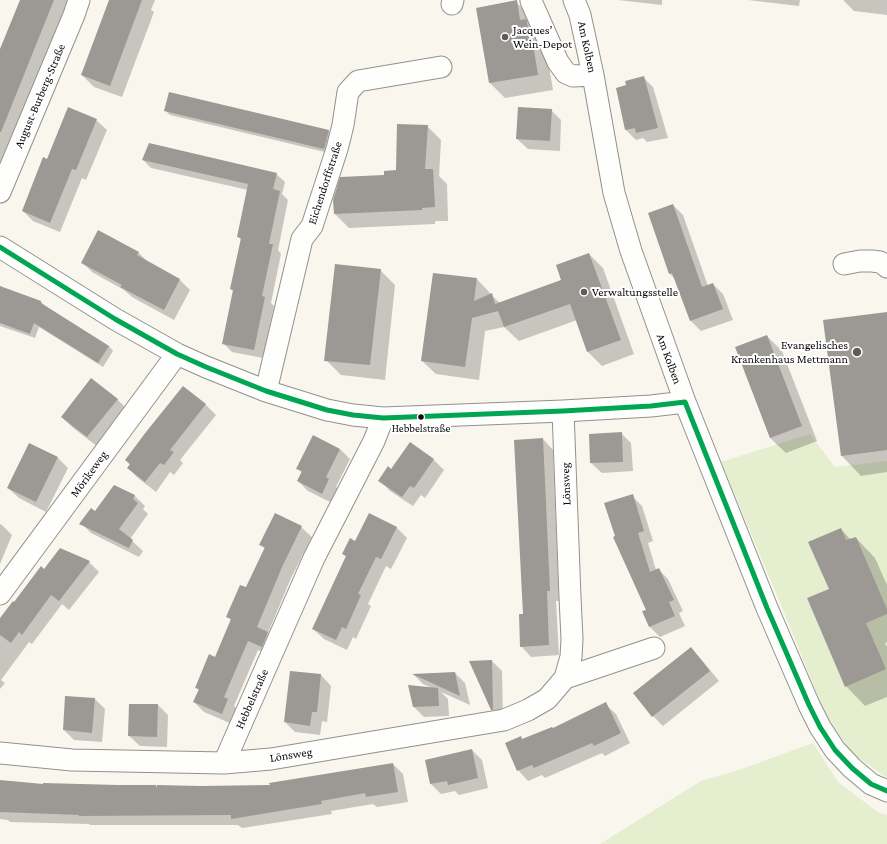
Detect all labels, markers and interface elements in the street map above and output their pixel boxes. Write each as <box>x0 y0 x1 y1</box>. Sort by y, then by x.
street label: Am Kolben <box>575 20 599 74</box>
place label: Jacques’ Wein-Depot <box>513 23 572 51</box>
marker: Jacques’ Wein-Depot <box>500 32 510 42</box>
street label: August-Burberg-Straße <box>11 42 69 150</box>
street label: Eichendorffstraße <box>305 140 345 226</box>
place label: Verwaltungsstelle <box>592 285 678 299</box>
marker: Verwaltungsstelle <box>579 287 589 297</box>
street label: Am Kolben <box>653 332 685 386</box>
place label: Evangelisches Krankenhaus Mettmann <box>731 338 848 366</box>
marker: Evangelisches Krankenhaus Mettmann <box>851 346 863 358</box>
marker: Hebbelstraße <box>416 412 426 422</box>
place label: Hebbelstraße <box>392 422 450 436</box>
street label: Mörikeweg <box>67 448 111 500</box>
street label: Lönsweg <box>558 462 574 506</box>
street label: Hebbelstraße <box>232 667 272 731</box>
street label: Lönsweg <box>269 745 313 765</box>

